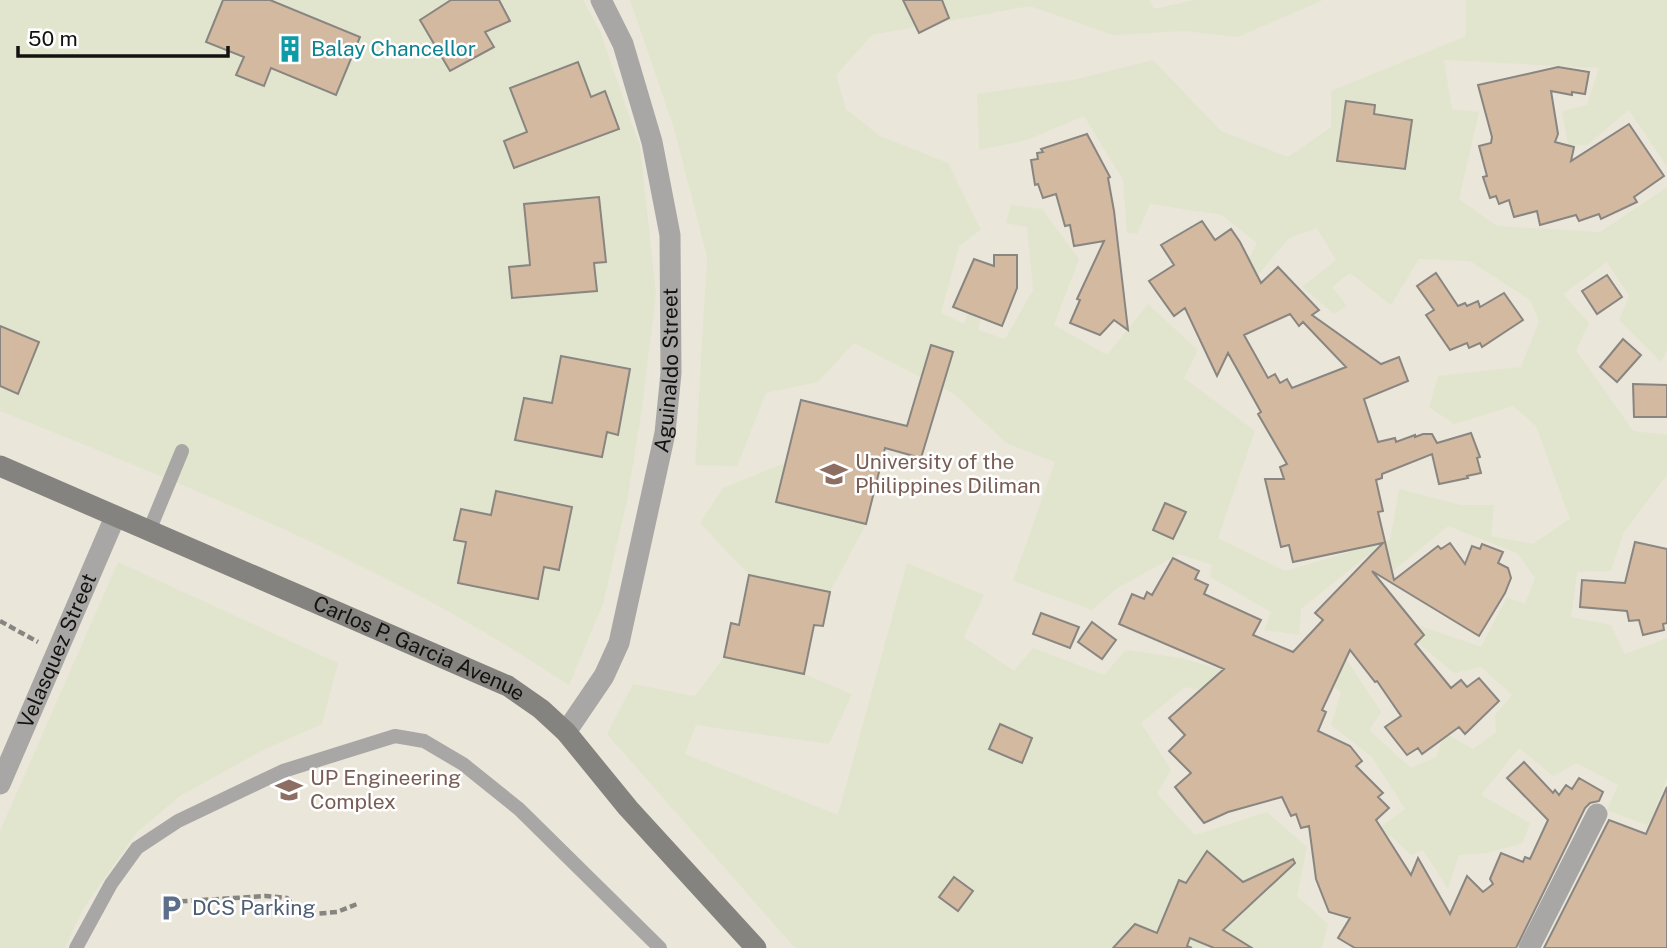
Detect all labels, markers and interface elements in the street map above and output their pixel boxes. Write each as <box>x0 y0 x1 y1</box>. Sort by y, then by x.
scale bar <box>18 14 228 58</box>
text: 50 m <box>28 26 78 51</box>
building icon: Balay Chancellor <box>275 34 305 64</box>
place label: Balay Chancellor <box>311 36 476 61</box>
street label: Aguinaldo Street <box>648 287 683 455</box>
place label: University of the Philippines Diliman <box>855 449 1041 498</box>
school or university icon: University of the Philippines Diliman <box>819 459 849 489</box>
street label: Velasquez Street <box>12 569 101 732</box>
street label: Carlos P. Garcia Avenue <box>310 590 530 706</box>
place label: UP Engineering Complex <box>310 765 461 814</box>
school or university icon: UP Engineering Complex <box>274 775 304 805</box>
parking icon: DCS Parking <box>156 893 186 923</box>
place label: DCS Parking <box>192 895 316 920</box>

